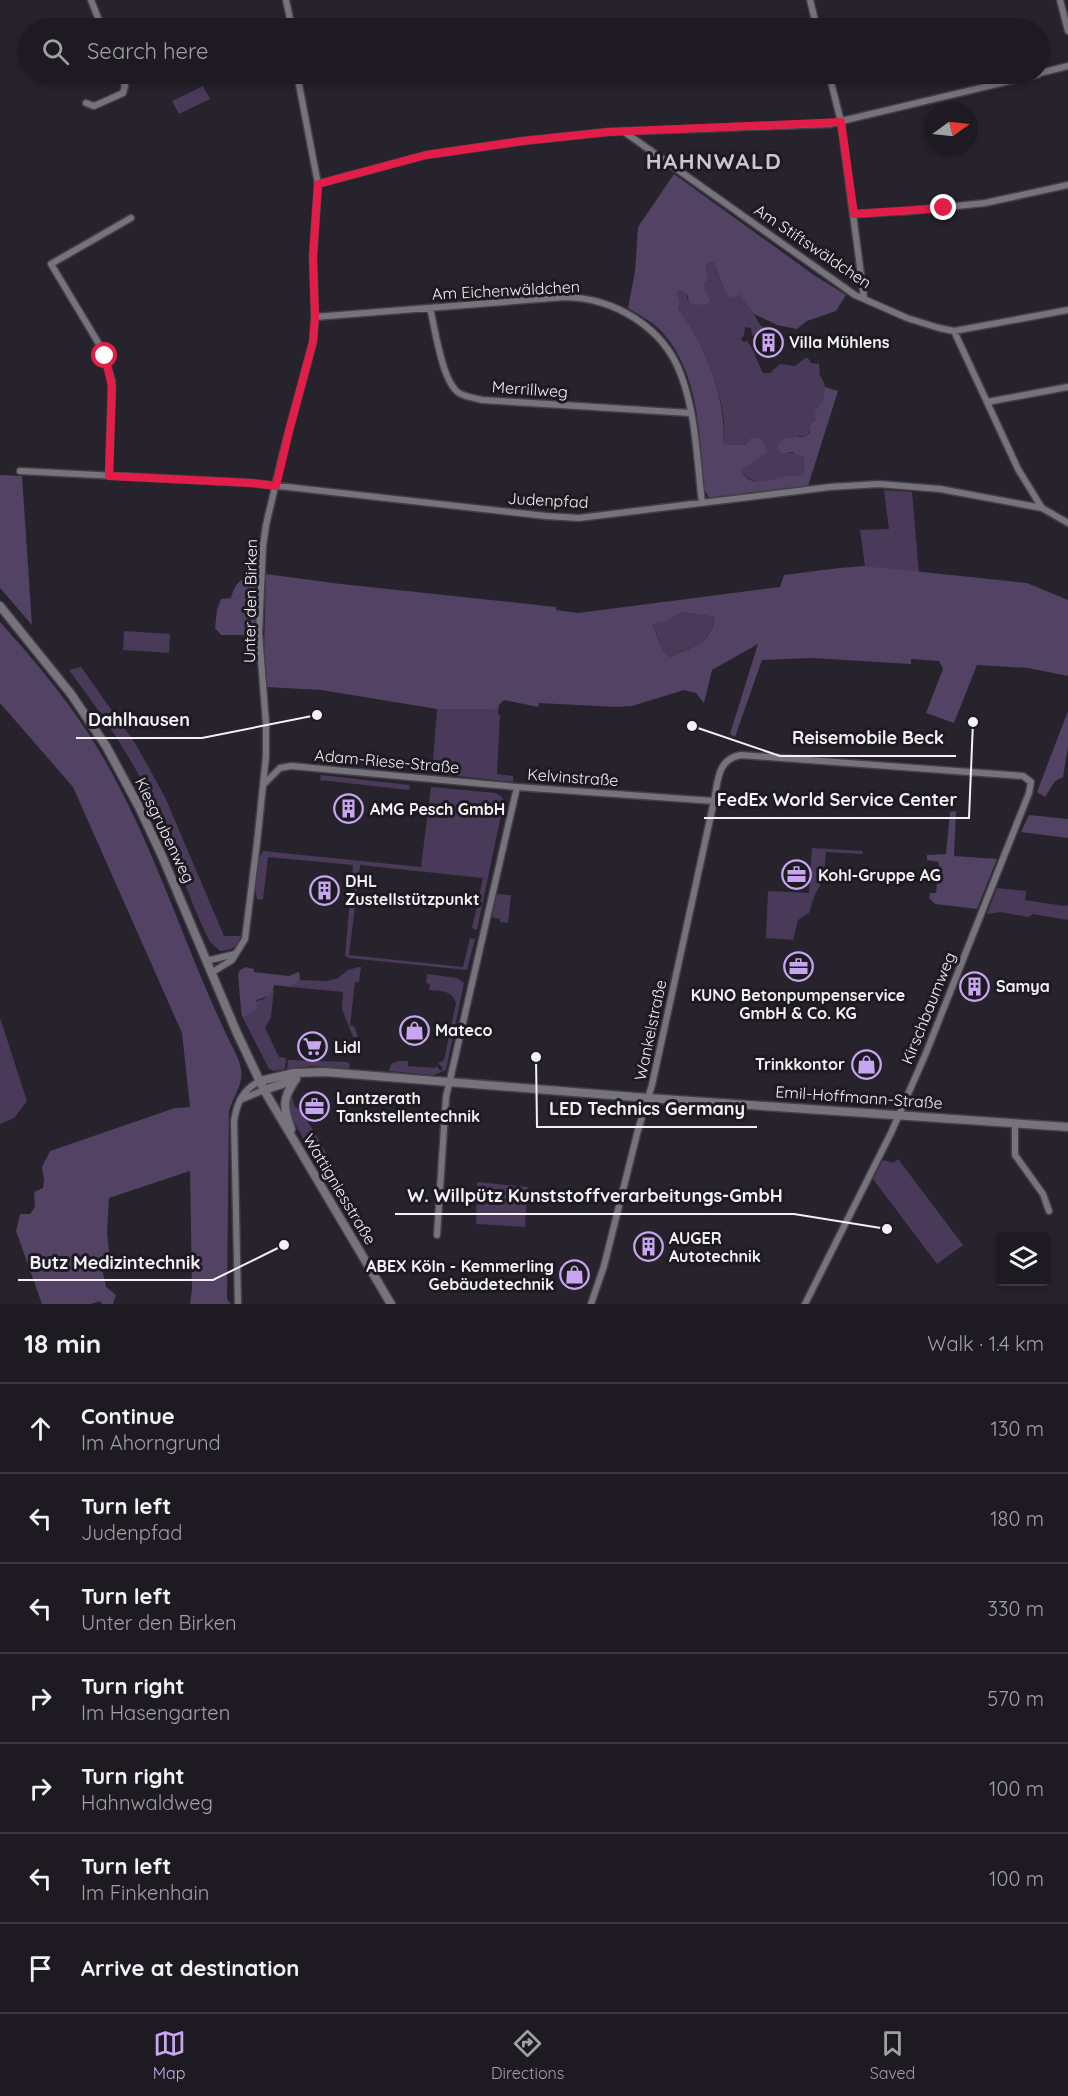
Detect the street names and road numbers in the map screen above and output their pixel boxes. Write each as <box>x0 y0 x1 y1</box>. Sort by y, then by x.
street label: Am Stiftswäldchen <box>751 199 875 293</box>
street label: Am Eichenwäldchen <box>431 276 581 304</box>
street label: Merrillweg <box>491 376 569 402</box>
street label: Judenpfad <box>507 488 589 512</box>
street label: Unter den Birken <box>239 539 261 663</box>
street label: Adam-Riese-Straße <box>314 745 460 777</box>
street label: Kelvinstraße <box>527 764 619 790</box>
street label: Kiesgrubenweg <box>131 774 199 886</box>
street label: Kirschbaumweg <box>896 949 960 1067</box>
street label: Wankelstraße <box>630 978 670 1082</box>
street label: Emil-Hoffmann-Straße <box>775 1081 943 1113</box>
street label: Wattigniesstraße <box>299 1130 381 1248</box>

